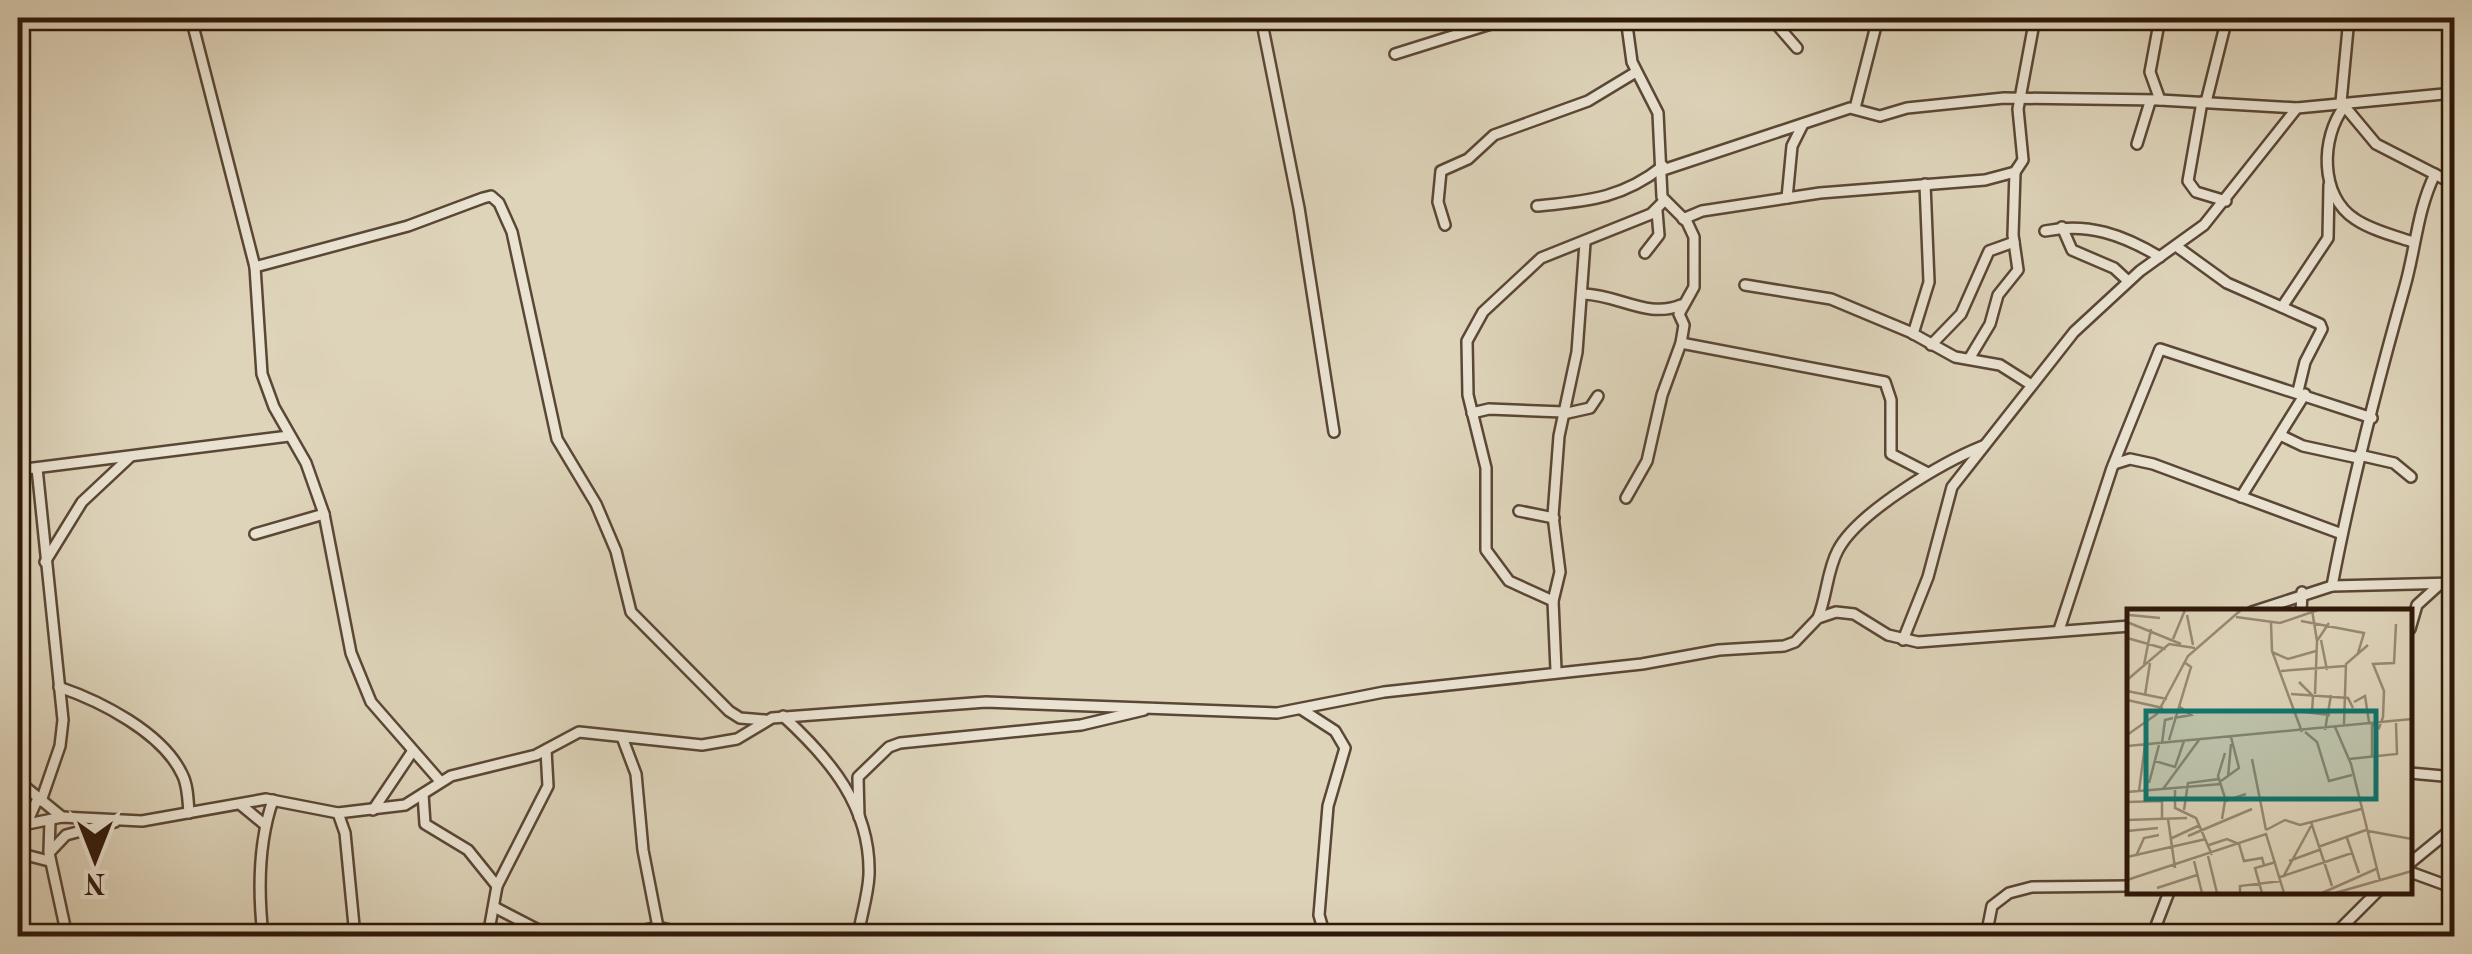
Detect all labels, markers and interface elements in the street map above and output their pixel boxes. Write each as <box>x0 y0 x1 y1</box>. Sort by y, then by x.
inset map <box>2127 609 2412 894</box>
north arrow <box>45 809 145 909</box>
text: N <box>84 867 106 895</box>

